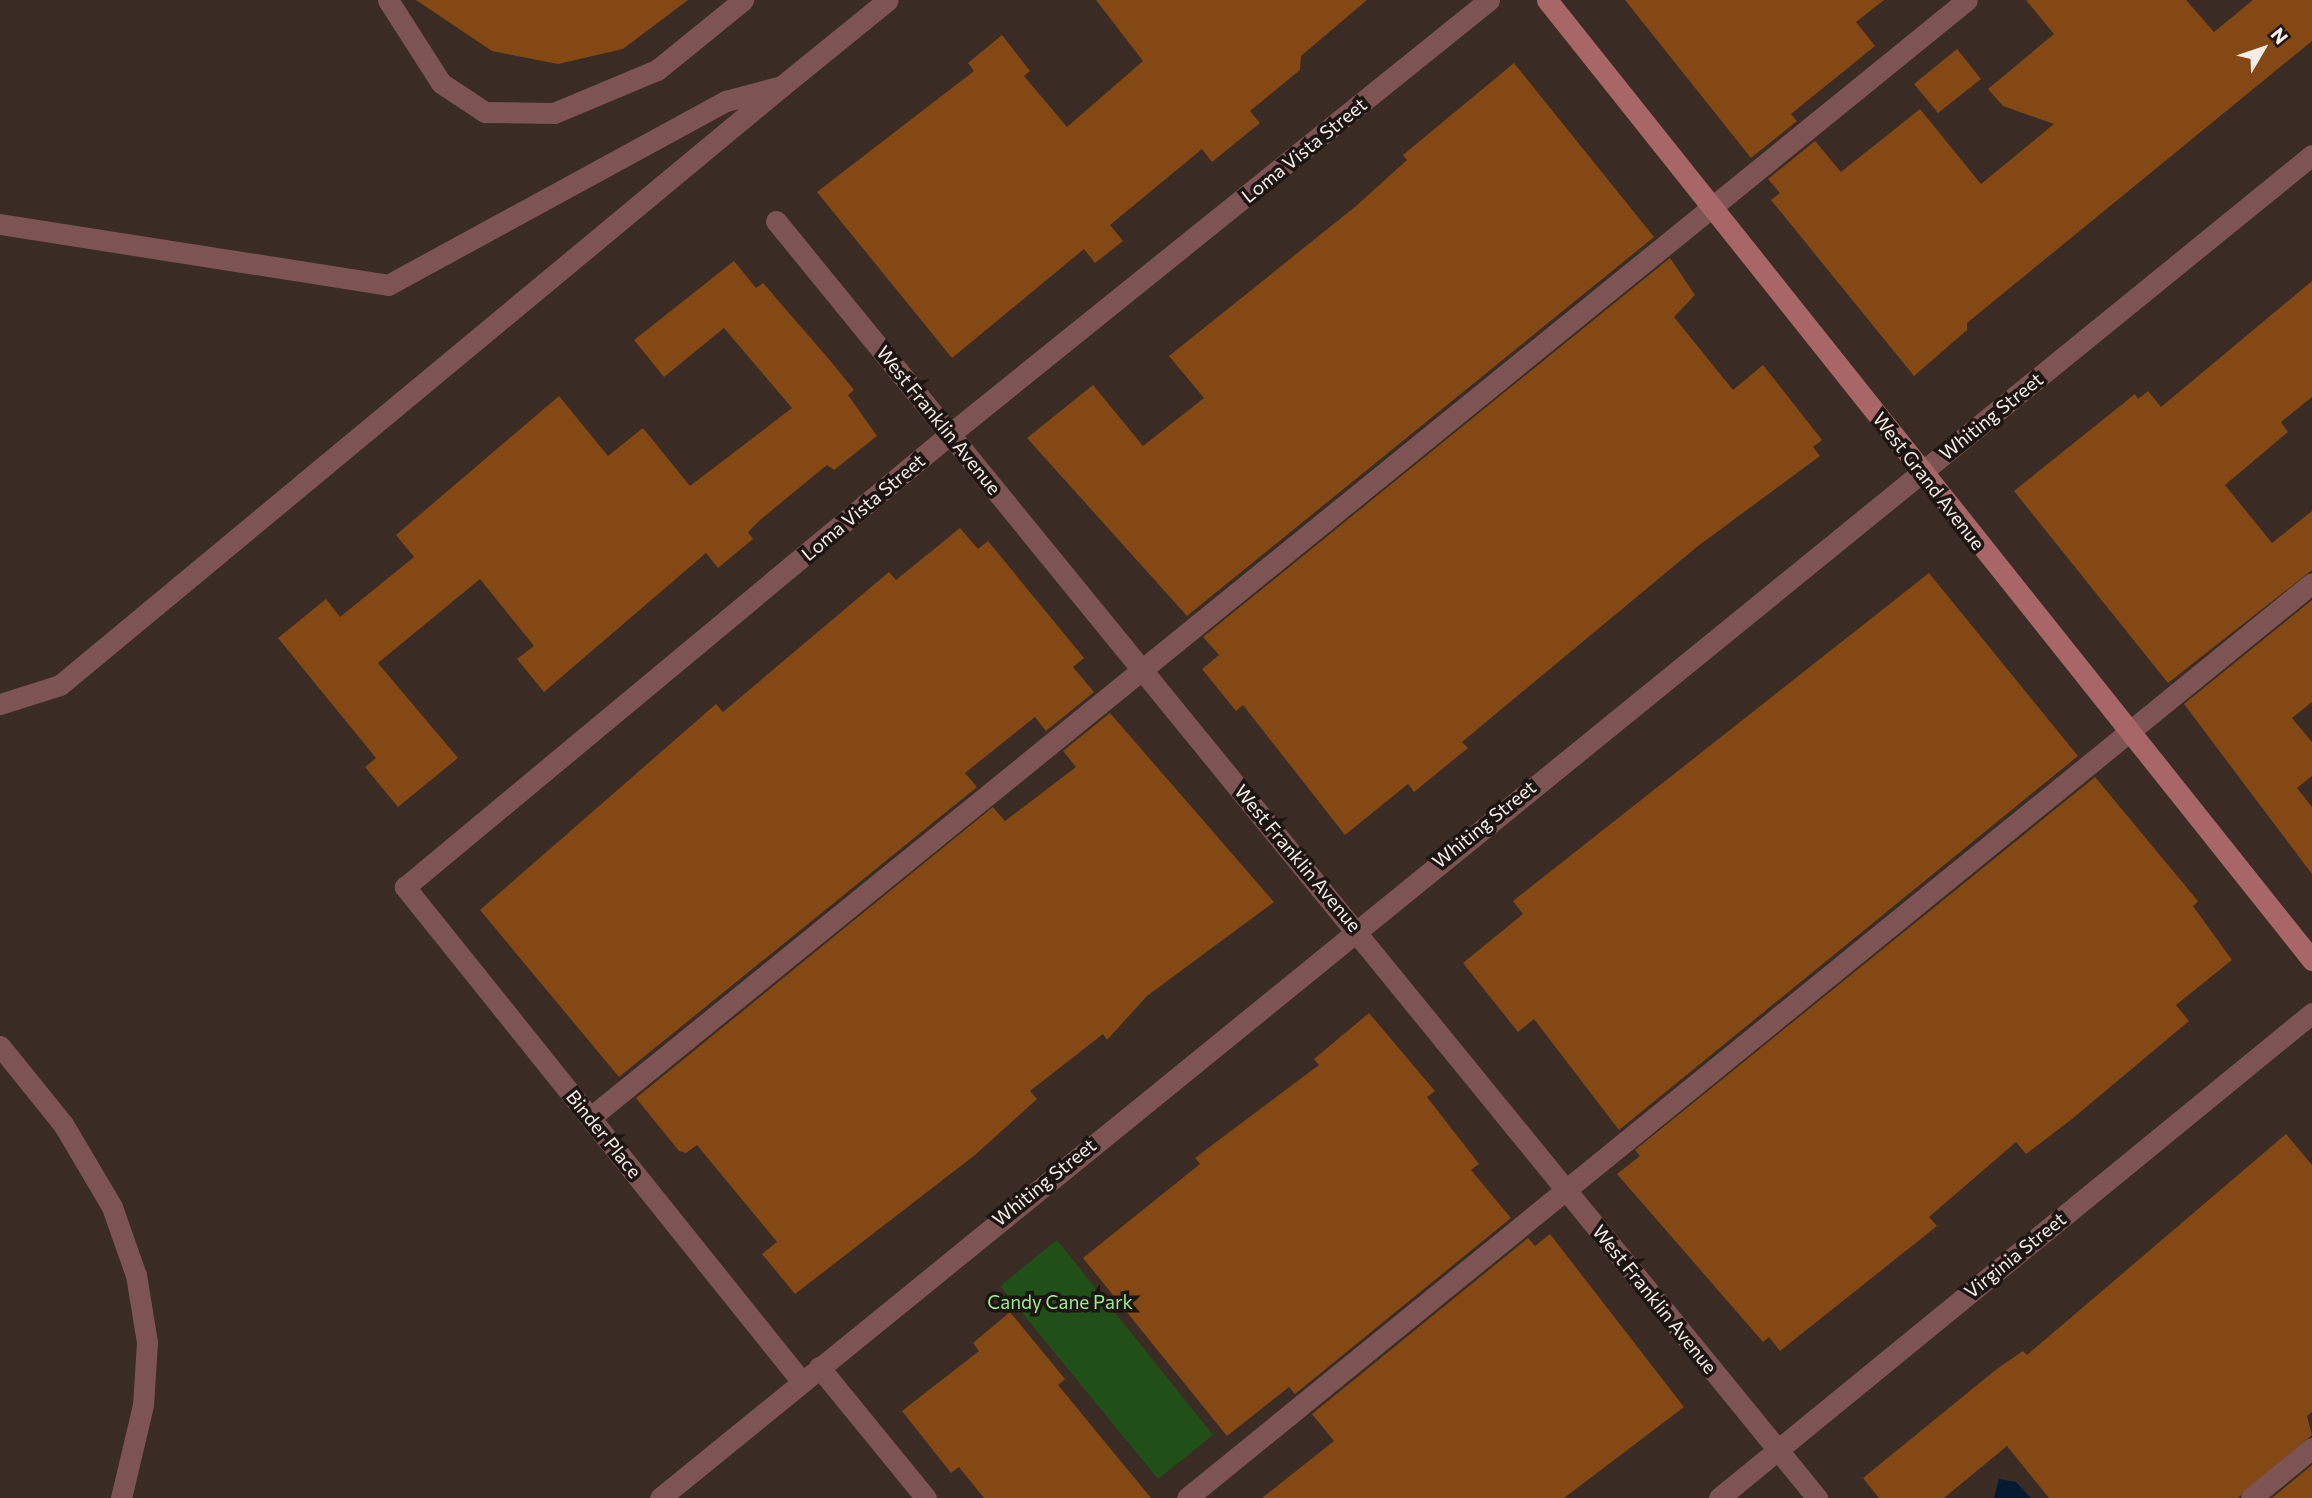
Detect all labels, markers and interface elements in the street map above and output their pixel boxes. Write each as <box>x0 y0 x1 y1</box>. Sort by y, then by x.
north arrow <box>2228 14 2298 84</box>
text: N <box>2266 23 2293 48</box>
street label: Loma Vista Street <box>1237 93 1371 207</box>
street label: West Franklin Avenue <box>872 341 1006 499</box>
street label: Whiting Street <box>1935 367 2047 465</box>
street label: West Grand Avenue <box>1868 408 1990 554</box>
street label: Loma Vista Street <box>797 449 929 565</box>
street label: Whiting Street <box>1428 775 1540 873</box>
street label: West Franklin Avenue <box>1230 780 1366 936</box>
street label: Binder Place <box>562 1085 646 1183</box>
street label: Whiting Street <box>988 1133 1100 1231</box>
street label: Virginia Street <box>1960 1207 2070 1303</box>
street label: West Franklin Avenue <box>1588 1220 1722 1378</box>
park label: Candy Cane Park <box>987 1291 1133 1313</box>

